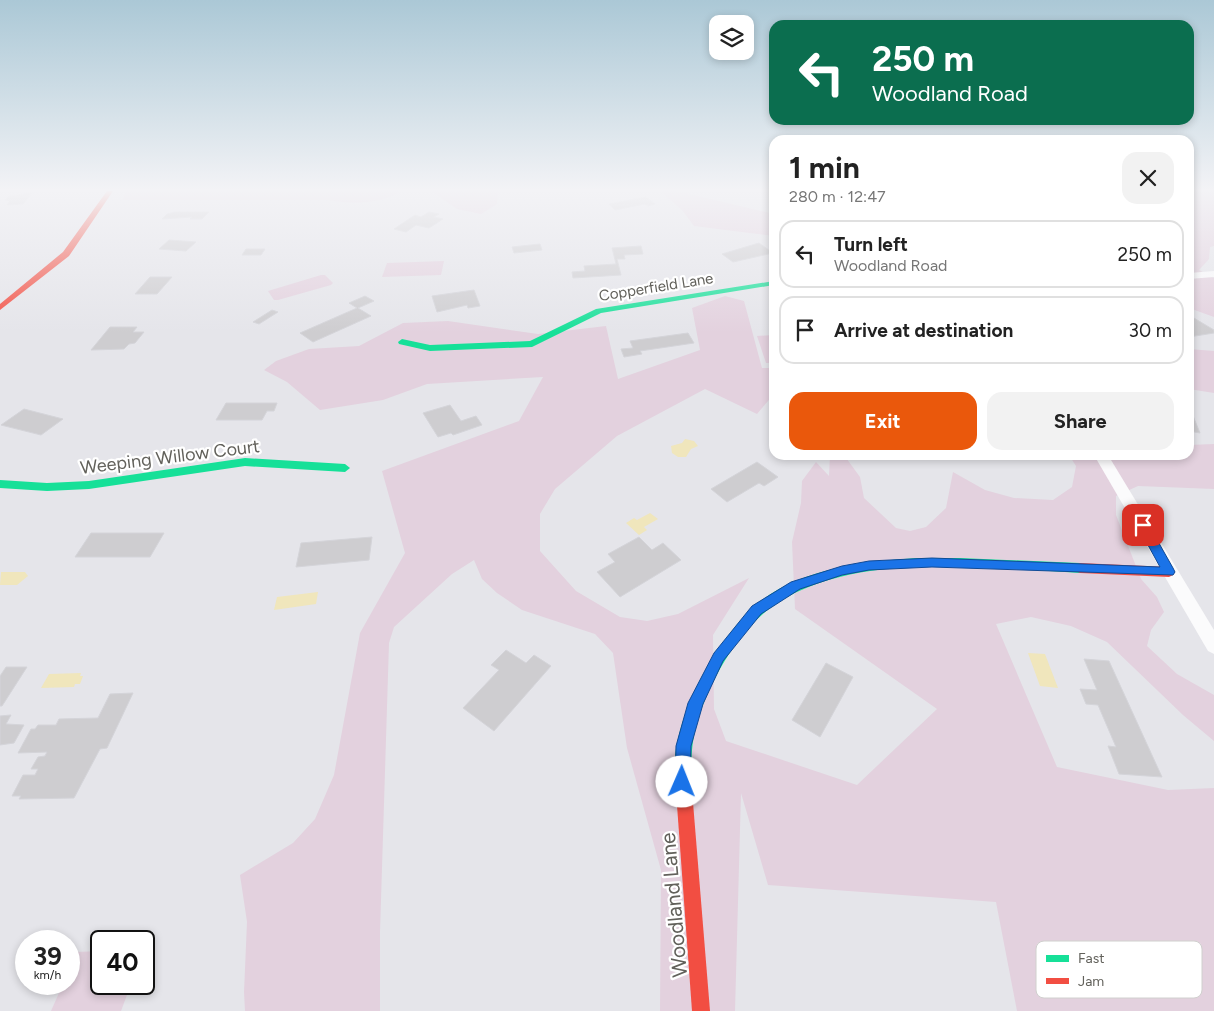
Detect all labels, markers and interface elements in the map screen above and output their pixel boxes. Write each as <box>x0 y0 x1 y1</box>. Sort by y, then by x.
map controls <box>709 15 754 60</box>
button: layers <box>709 15 754 60</box>
text: 250 m <box>872 38 974 80</box>
icon: left <box>789 40 854 105</box>
text: Woodland Road <box>872 80 1028 107</box>
text: 1 min <box>789 149 860 186</box>
button: close <box>1122 152 1174 204</box>
text: 280 m · 12:47 <box>789 187 886 206</box>
text: Turn left <box>834 233 908 256</box>
icon: left <box>791 240 819 268</box>
text: 250 m <box>1117 243 1172 266</box>
text: Woodland Road <box>834 256 947 275</box>
street label: Copperfield Lane <box>598 269 714 305</box>
icon: arrive <box>791 316 819 344</box>
text: Arrive at destination <box>834 319 1013 342</box>
text: 30 m <box>1129 319 1172 342</box>
button: Exit <box>789 392 977 450</box>
button: Share <box>987 392 1174 450</box>
street label: Weeping Willow Court <box>79 435 261 479</box>
pin <box>1122 504 1164 546</box>
icon: arrive <box>1129 511 1157 539</box>
position arrow <box>655 755 707 807</box>
street label: Woodland Lane <box>655 832 692 979</box>
speed limit sign: 40 <box>90 930 155 995</box>
text: 39 <box>33 941 62 971</box>
legend <box>1036 941 1202 998</box>
text: Fast <box>1078 950 1104 967</box>
text: km/h <box>34 968 61 982</box>
text: Jam <box>1078 973 1104 990</box>

